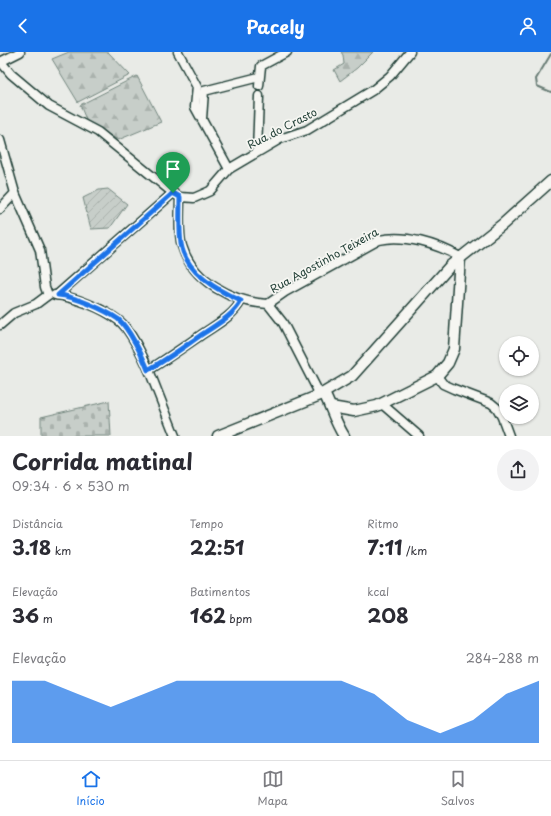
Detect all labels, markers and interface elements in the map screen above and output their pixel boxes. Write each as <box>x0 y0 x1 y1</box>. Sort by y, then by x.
text: Pacely <box>246 13 305 40</box>
icon: back <box>12 15 34 37</box>
icon: person <box>517 15 539 37</box>
street label: Rua do Crasto <box>244 103 320 153</box>
pin <box>156 152 190 193</box>
icon: arrive <box>162 158 184 180</box>
street label: Rua Agostinho Teixeira <box>267 223 381 297</box>
map controls <box>499 336 539 424</box>
button: locate <box>499 336 539 376</box>
button: layers <box>499 384 539 424</box>
text: Corrida matinal <box>12 444 193 477</box>
button: share <box>497 449 539 491</box>
text: 09:34 · 6 × 530 m <box>12 476 130 495</box>
text: Distância <box>12 515 63 532</box>
text: Tempo <box>190 515 223 532</box>
text: Ritmo <box>367 515 398 532</box>
text: 3.18 <box>12 532 51 562</box>
text: 22:51 <box>190 532 244 562</box>
text: 7:11 <box>367 532 403 562</box>
text: km <box>51 542 71 559</box>
text: /km <box>403 542 427 559</box>
text: Elevação <box>12 583 58 600</box>
text: Batimentos <box>190 583 250 600</box>
text: kcal <box>367 583 389 600</box>
text: 36 <box>12 600 39 630</box>
text: 162 <box>190 600 226 630</box>
text: 208 <box>367 600 409 630</box>
text: m <box>39 610 53 627</box>
text: bpm <box>226 610 252 627</box>
text: Elevação <box>12 648 66 667</box>
text: 284–288 m <box>466 648 539 667</box>
tab: Início <box>76 768 105 809</box>
tab: Mapa <box>258 768 288 809</box>
tab: Salvos <box>441 768 475 809</box>

